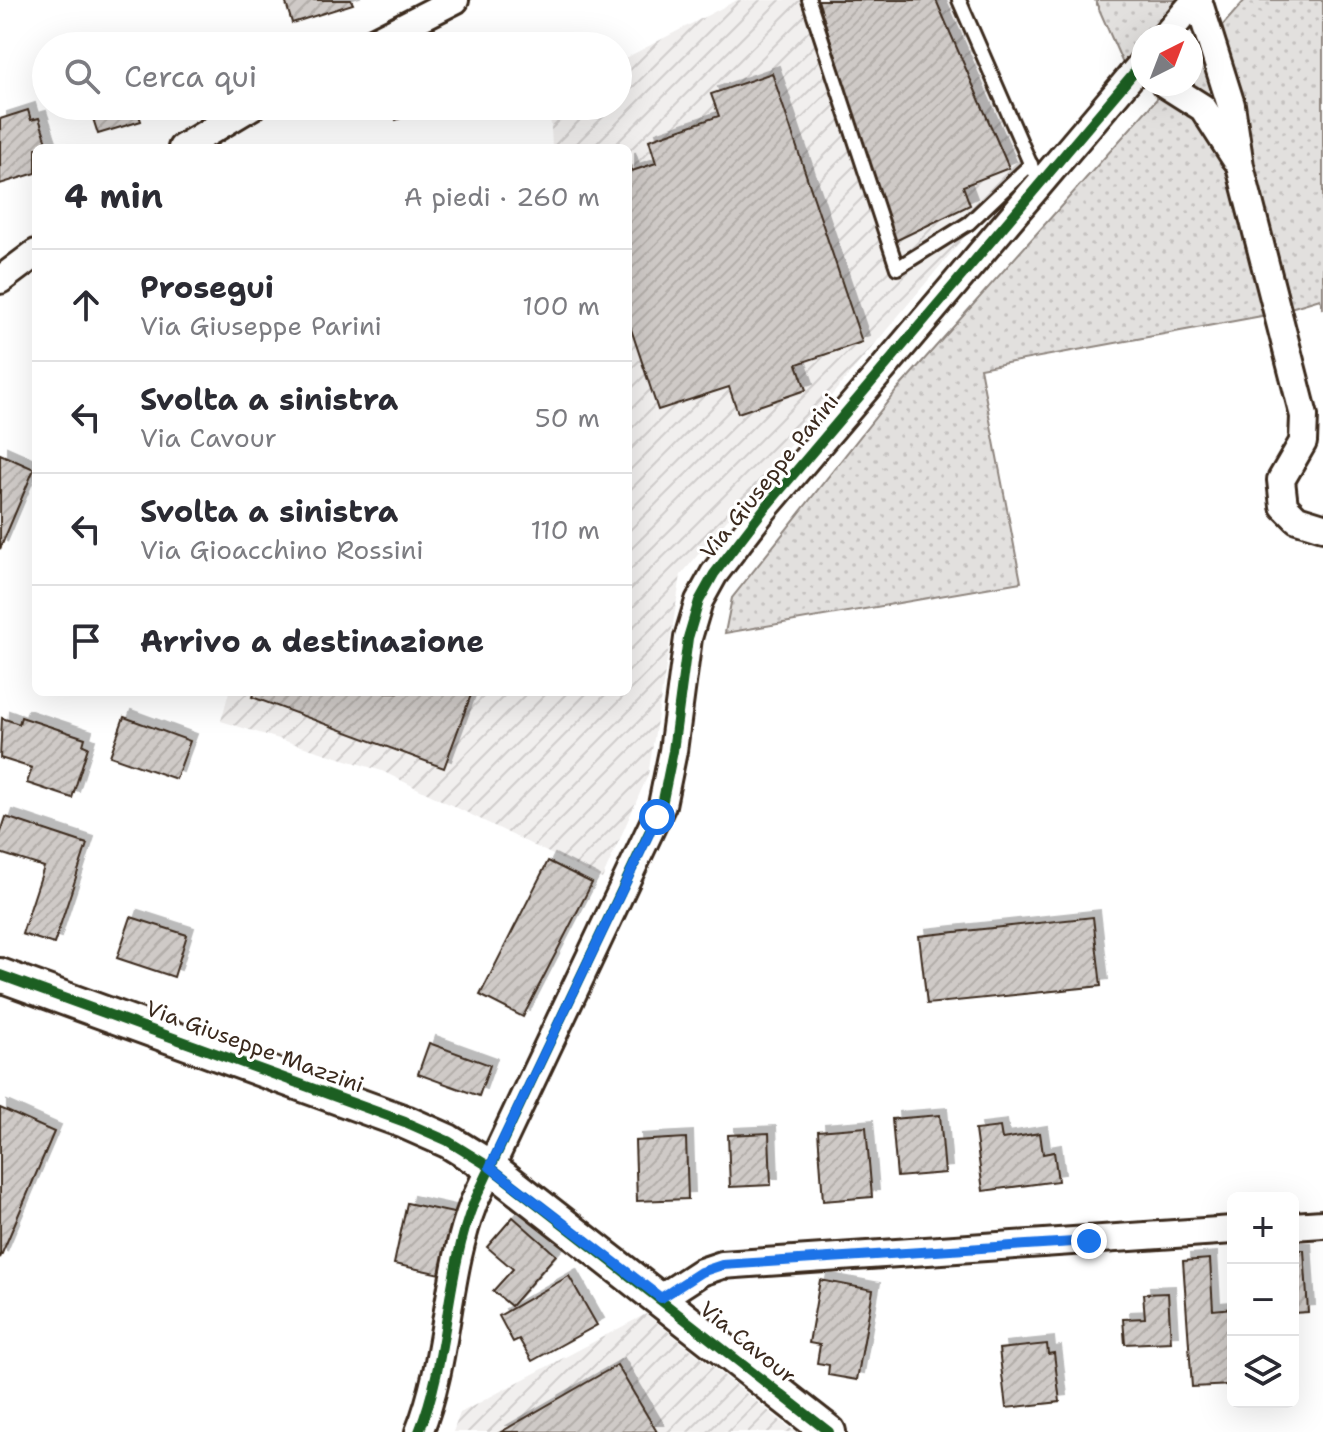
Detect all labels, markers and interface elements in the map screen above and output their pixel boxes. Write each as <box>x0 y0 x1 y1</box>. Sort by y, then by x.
north arrow <box>1131 24 1203 96</box>
search box <box>32 32 632 120</box>
icon: search <box>60 54 104 98</box>
text: Cerca qui <box>124 56 257 97</box>
text: 4 min <box>64 173 163 219</box>
text: A piedi · 260 m <box>404 179 600 214</box>
text: Prosegui <box>140 267 274 308</box>
icon: ahead <box>64 283 108 327</box>
text: 100 m <box>522 288 600 323</box>
text: Via Giuseppe Parini <box>140 308 382 343</box>
text: Svolta a sinistra <box>140 379 398 420</box>
street label: Via Giuseppe Parini <box>694 388 845 565</box>
icon: left <box>64 395 108 439</box>
text: 50 m <box>535 400 600 435</box>
text: Via Cavour <box>140 420 277 455</box>
text: Svolta a sinistra <box>140 491 398 532</box>
icon: left <box>64 507 108 551</box>
text: 110 m <box>530 512 600 547</box>
text: Via Gioacchino Rossini <box>140 532 424 567</box>
icon: arrive <box>64 619 108 663</box>
text: Arrivo a destinazione <box>140 621 484 662</box>
route start <box>639 799 675 835</box>
street label: Via Giuseppe Mazzini <box>142 994 368 1099</box>
map controls <box>1227 1192 1299 1408</box>
button: + <box>1227 1192 1299 1264</box>
route end <box>1071 1223 1107 1259</box>
button: − <box>1227 1264 1299 1336</box>
street label: Via Cavour <box>694 1295 802 1390</box>
button: layers <box>1227 1336 1299 1408</box>

